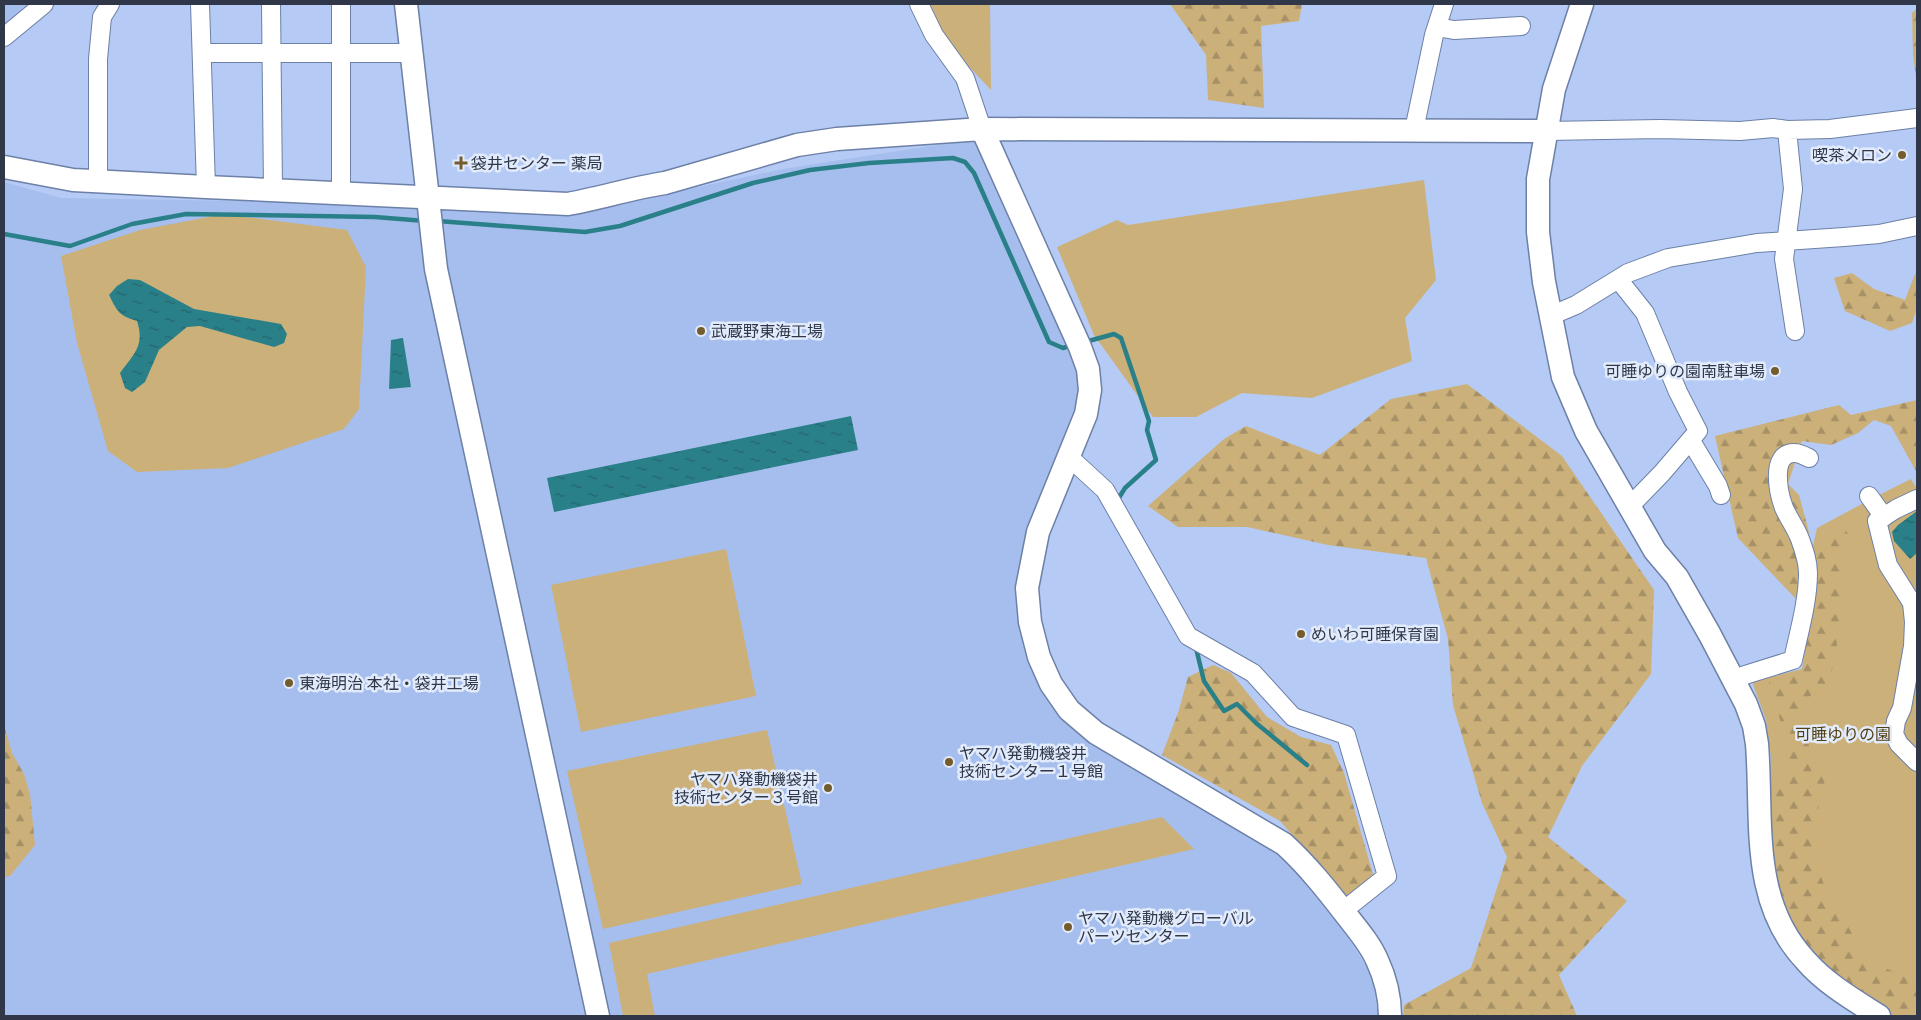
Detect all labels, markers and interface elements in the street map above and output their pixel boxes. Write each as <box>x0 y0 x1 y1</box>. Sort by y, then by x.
place label: 喫茶メロン <box>1812 145 1892 165</box>
marker: 喫茶メロン <box>1896 149 1908 161</box>
place label: 袋井センター 薬局 <box>471 153 603 173</box>
marker: 袋井センター 薬局 <box>455 157 467 169</box>
place label: 武蔵野東海工場 <box>711 321 823 341</box>
marker: 武蔵野東海工場 <box>695 325 707 337</box>
place label: 可睡ゆりの園南駐車場 <box>1605 361 1765 381</box>
marker: 可睡ゆりの園南駐車場 <box>1769 365 1781 377</box>
place label: めいわ可睡保育園 <box>1311 624 1439 644</box>
marker: めいわ可睡保育園 <box>1295 628 1307 640</box>
place label: 東海明治 本社・袋井工場 <box>299 673 479 693</box>
marker: 東海明治 本社・袋井工場 <box>283 677 295 689</box>
park label: 可睡ゆりの園 <box>1795 724 1891 744</box>
place label: ヤマハ発動機袋井 技術センター１号館 <box>959 743 1103 781</box>
marker: ヤマハ発動機袋井 技術センター１号館 <box>943 756 955 768</box>
place label: ヤマハ発動機袋井 技術センター３号館 <box>674 769 818 807</box>
marker: ヤマハ発動機袋井 技術センター３号館 <box>822 782 834 794</box>
place label: ヤマハ発動機グローバル パーツセンター <box>1078 908 1254 946</box>
marker: ヤマハ発動機グローバル パーツセンター <box>1062 921 1074 933</box>

